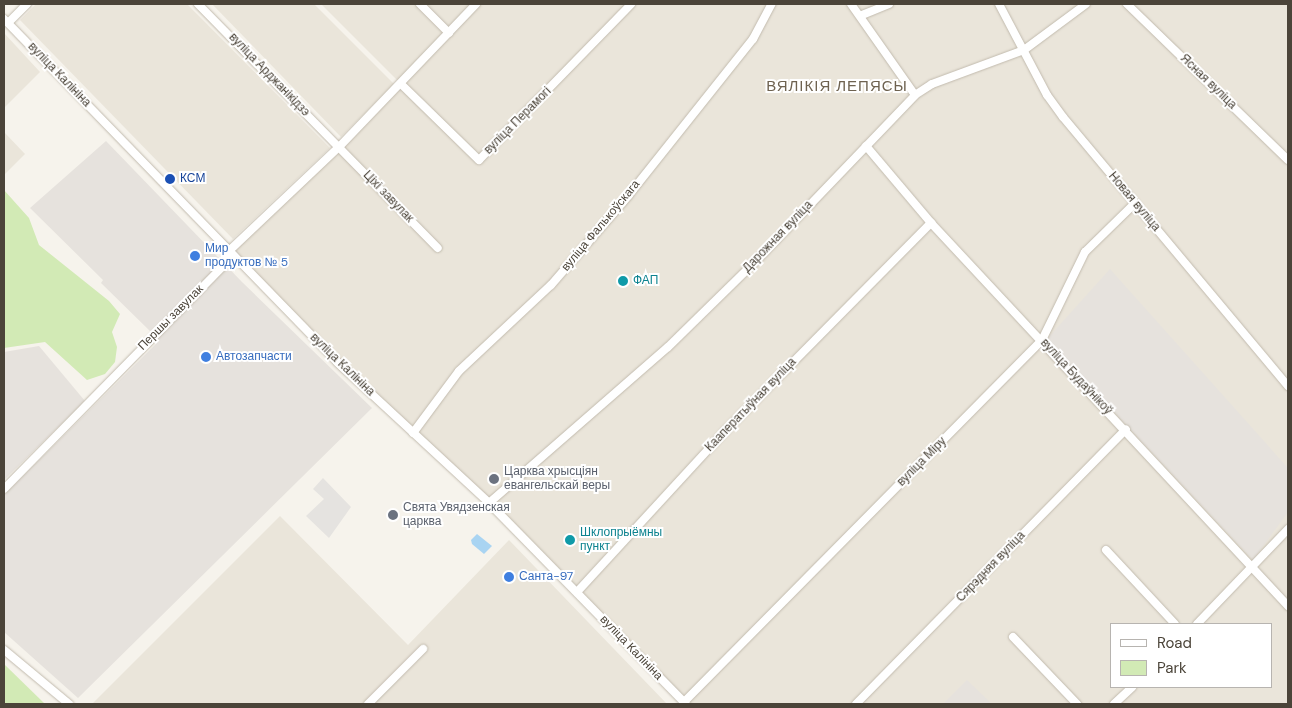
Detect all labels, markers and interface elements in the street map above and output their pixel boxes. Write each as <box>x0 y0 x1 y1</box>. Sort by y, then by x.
street label: вуліца Арджанікідзэ <box>226 30 312 120</box>
street label: вуліца Калініна <box>25 40 93 110</box>
street label: Ясная вуліца <box>1177 52 1239 112</box>
district label: ВЯЛІКІЯ ЛЕПЯСЫ <box>764 78 910 96</box>
street label: вуліца Перамогі <box>481 84 555 158</box>
street label: Ціхі завулак <box>360 168 416 226</box>
street label: Новая вуліца <box>1105 169 1163 235</box>
place label: КСМ <box>180 172 205 186</box>
marker: КСМ <box>164 173 176 185</box>
street label: вуліца Фалькоўскага <box>559 178 643 274</box>
street label: Дарожная вуліца <box>740 198 816 276</box>
place label: Мир продуктов № 5 <box>205 242 288 270</box>
marker: Мир продуктов № 5 <box>189 250 201 262</box>
place label: ФАП <box>633 274 658 288</box>
marker: ФАП <box>617 275 629 287</box>
street label: Першы завулак <box>135 282 207 354</box>
street label: вуліца Калініна <box>307 331 377 399</box>
street label: вуліца Будаўнікоў <box>1037 336 1115 418</box>
place label: Автозапчасти <box>216 350 292 364</box>
marker: Автозапчасти <box>200 351 212 363</box>
street label: Кааператыўная вуліца <box>702 355 800 455</box>
street label: вуліца Міру <box>894 434 950 490</box>
place label: Царква хрысціян евангельскай веры <box>504 465 610 493</box>
marker: Царква хрысціян евангельскай веры <box>488 473 500 485</box>
place label: Свята Увядзенская царква <box>403 501 510 529</box>
marker: Свята Увядзенская царква <box>387 509 399 521</box>
place label: Шклопрыёмны пункт <box>580 526 662 554</box>
street label: Сярэдняя вуліца <box>954 529 1028 605</box>
marker: Шклопрыёмны пункт <box>564 534 576 546</box>
place label: Санта-97 <box>519 570 573 584</box>
marker: Санта-97 <box>503 571 515 583</box>
street label: вуліца Калініна <box>597 613 665 683</box>
legend <box>1110 623 1272 688</box>
text: Road <box>1157 633 1192 653</box>
text: Park <box>1157 658 1187 678</box>

